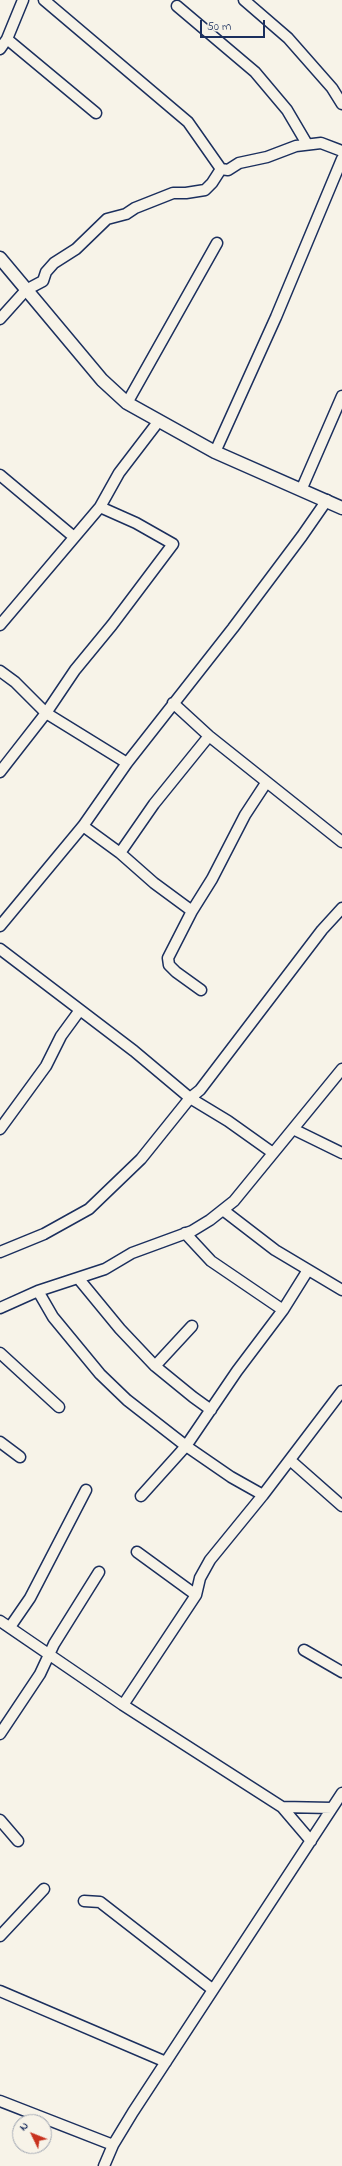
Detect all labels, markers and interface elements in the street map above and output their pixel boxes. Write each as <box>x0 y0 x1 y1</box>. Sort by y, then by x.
scale bar <box>202 12 267 38</box>
text: 50 m <box>207 18 231 36</box>
north arrow <box>12 2114 52 2154</box>
text: N <box>16 2118 32 2135</box>

